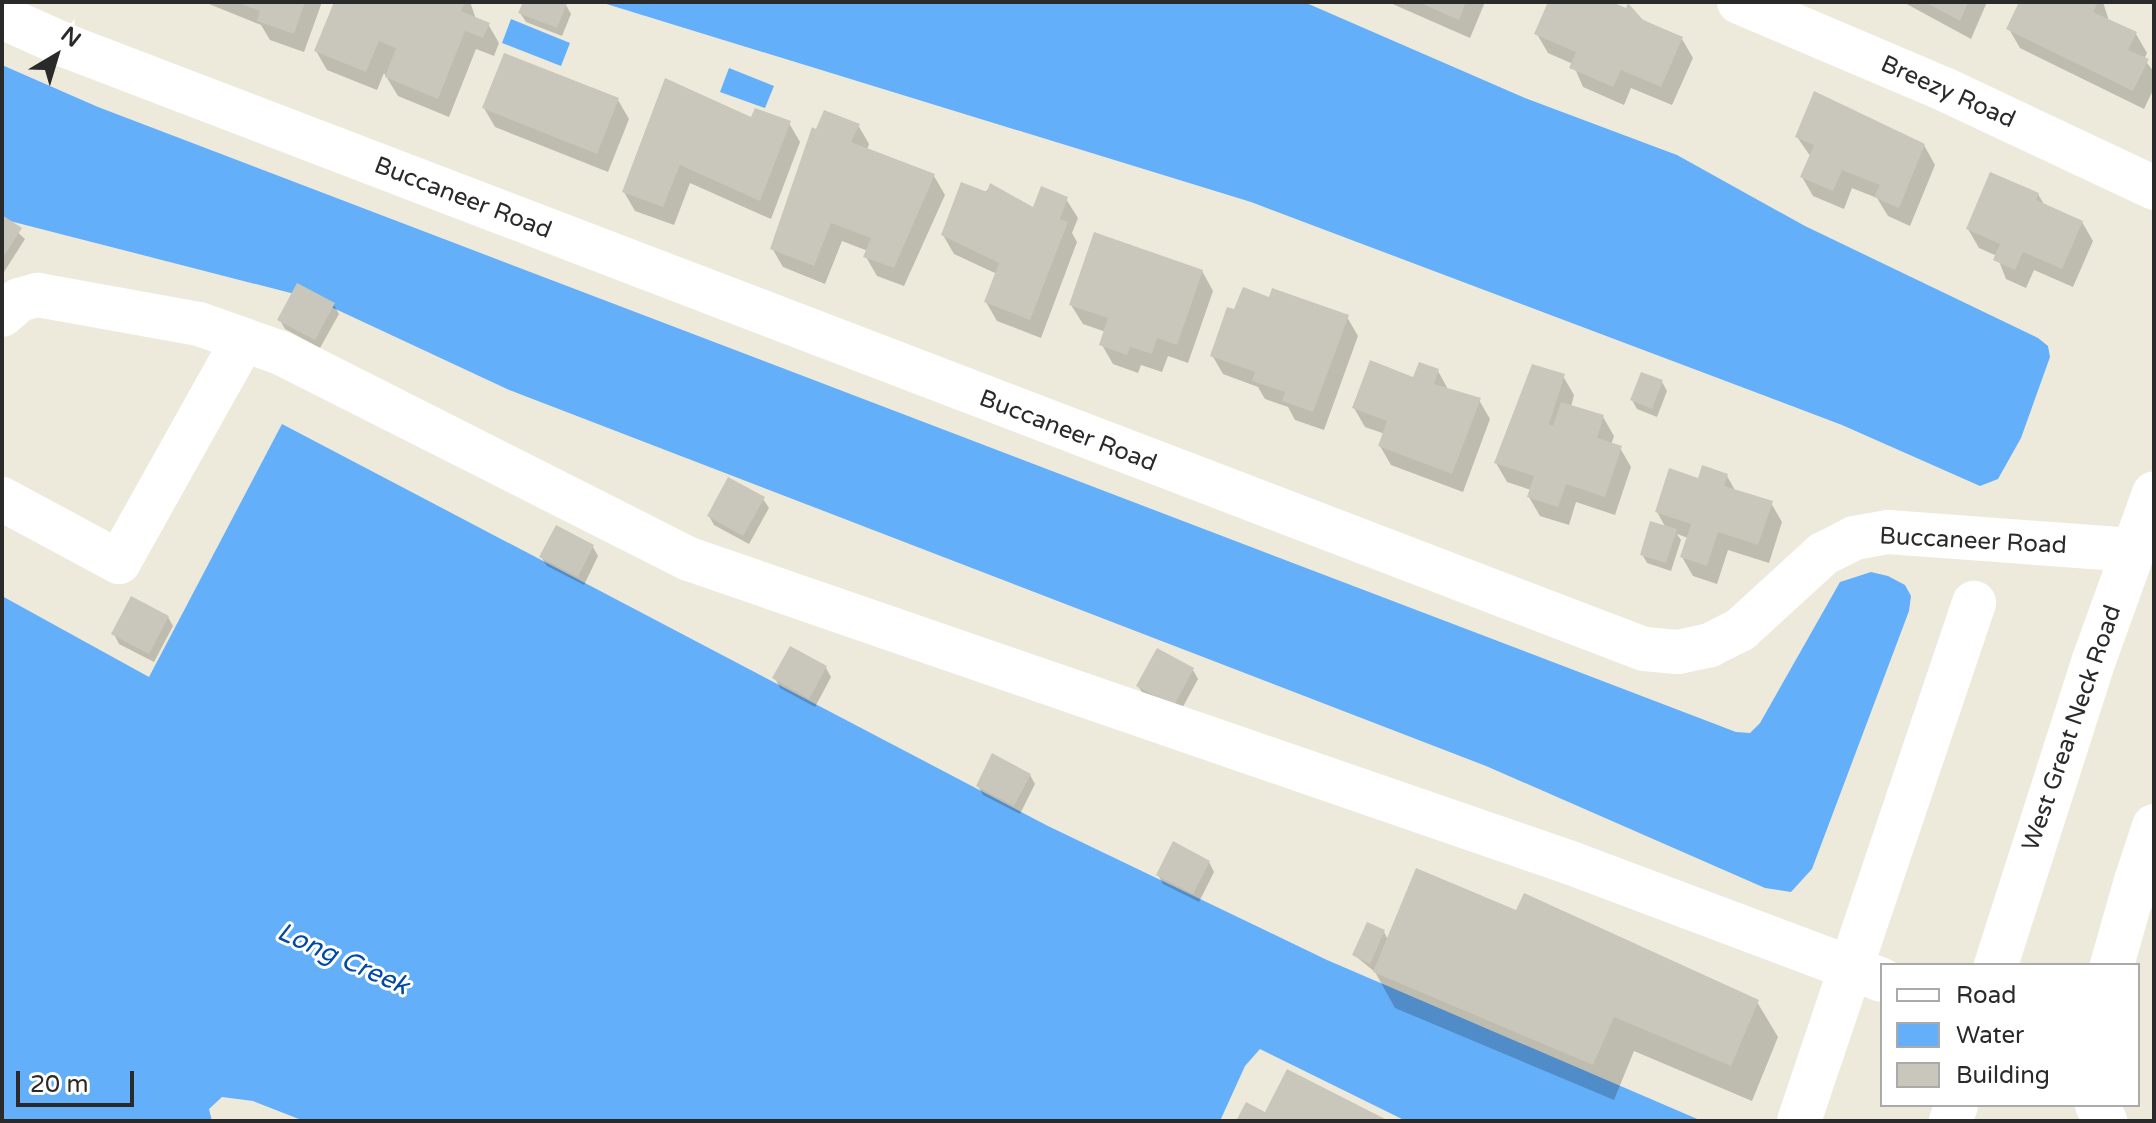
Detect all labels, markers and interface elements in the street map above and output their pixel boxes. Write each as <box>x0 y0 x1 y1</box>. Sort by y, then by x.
north arrow <box>16 16 96 96</box>
text: N <box>56 21 86 53</box>
street label: Breezy Road <box>1876 50 2020 134</box>
street label: Buccaneer Road <box>370 151 556 245</box>
street label: Buccaneer Road <box>975 384 1161 478</box>
street label: Buccaneer Road <box>1879 522 2067 560</box>
street label: West Great Neck Road <box>2016 601 2128 855</box>
water label: Long Creek <box>272 916 414 1002</box>
legend <box>1880 963 2140 1107</box>
text: Road <box>1956 981 2016 1010</box>
text: Water <box>1956 1021 2024 1050</box>
scale bar <box>20 1055 138 1105</box>
text: Building <box>1956 1061 2050 1090</box>
text: 20 m <box>30 1070 88 1099</box>

